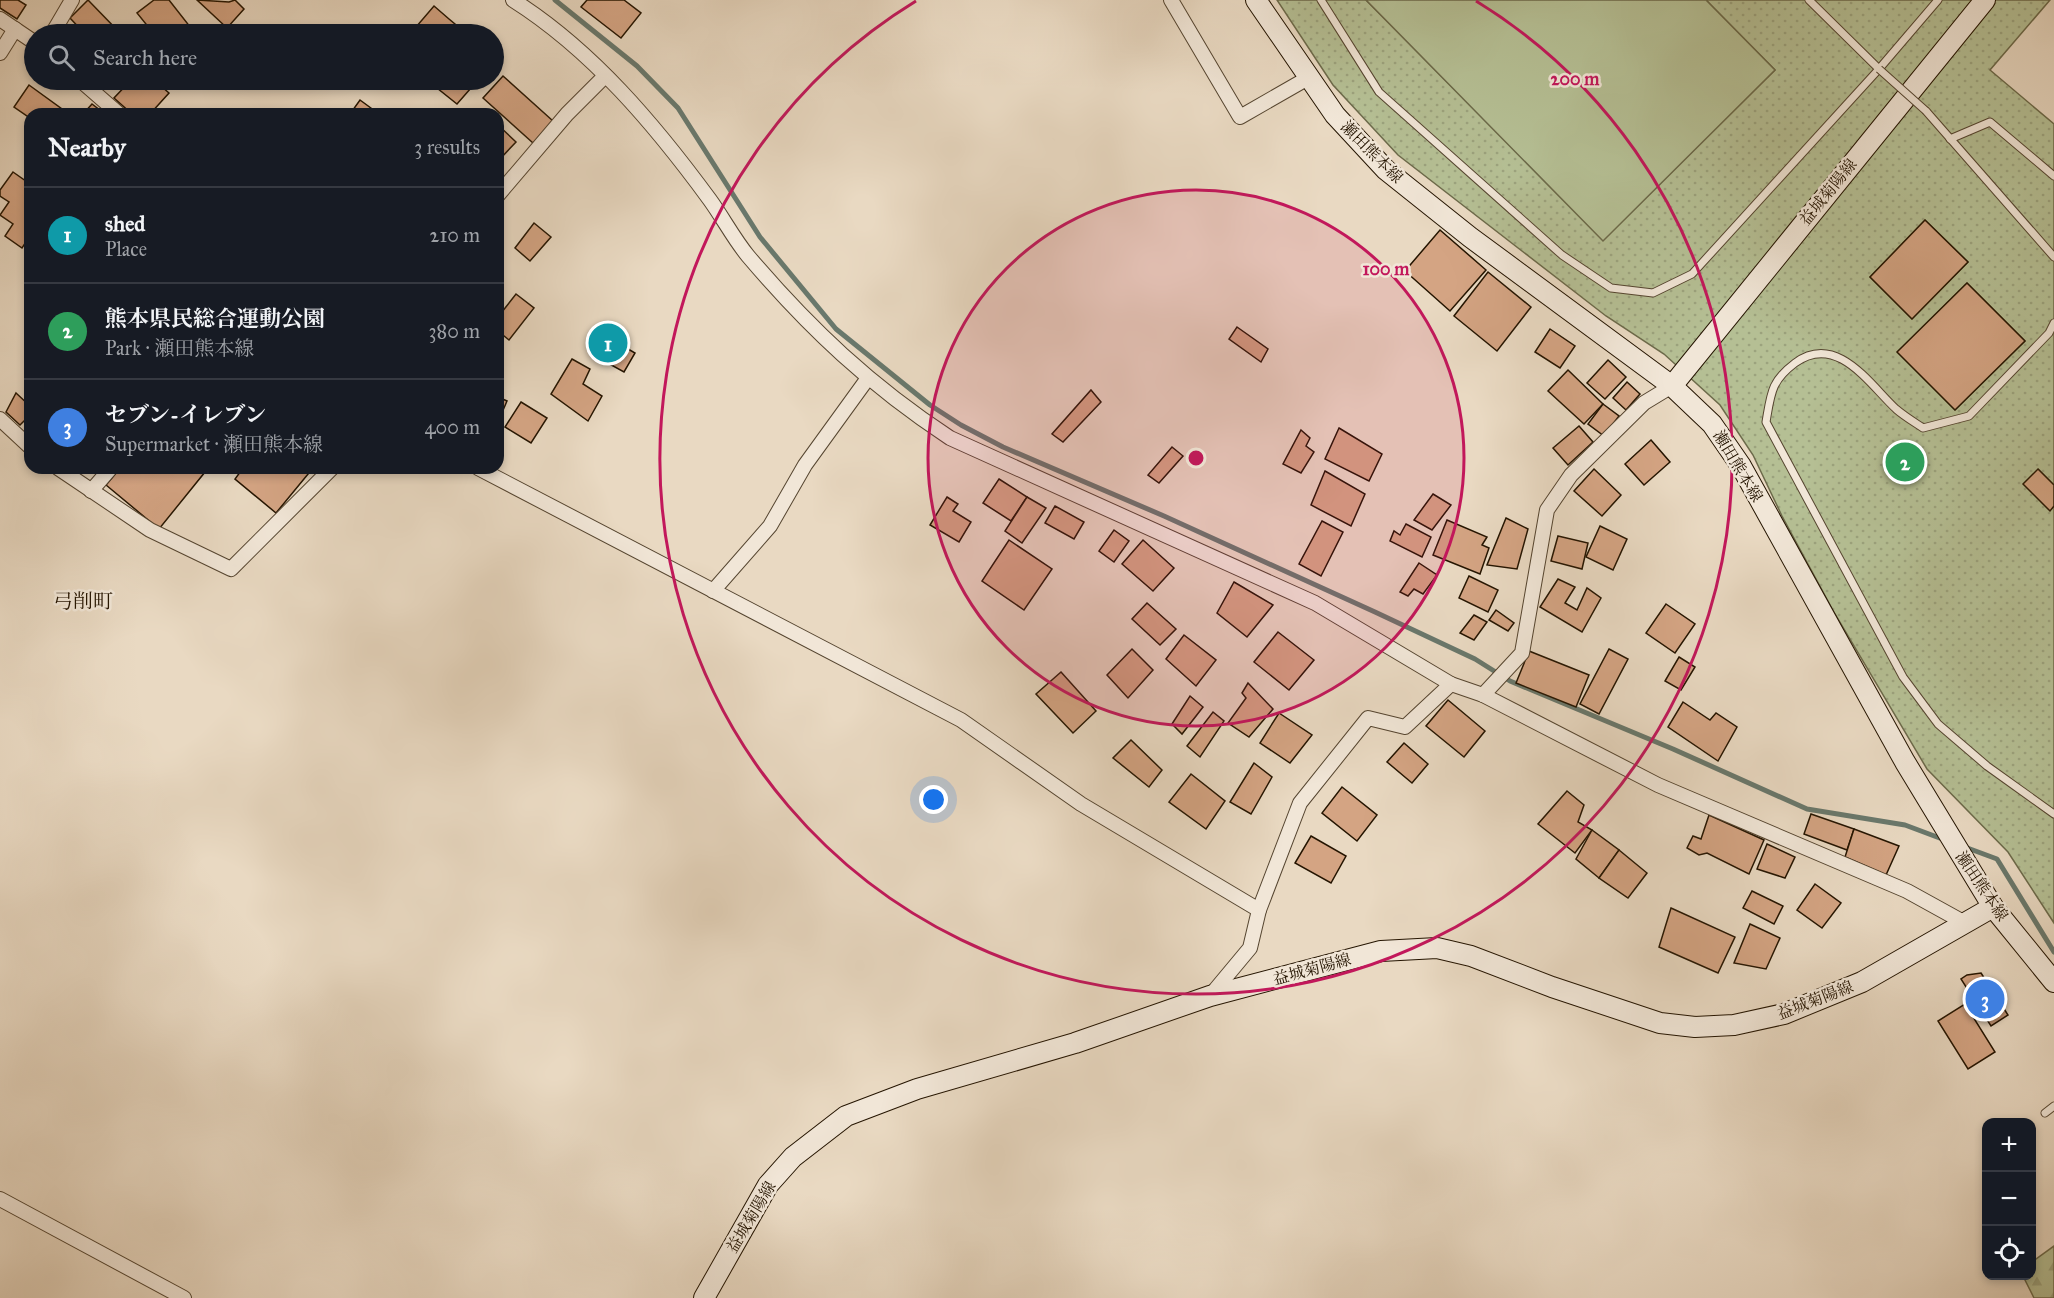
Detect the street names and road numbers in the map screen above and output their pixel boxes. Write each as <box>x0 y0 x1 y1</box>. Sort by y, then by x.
street label: 瀬田熊本線 <box>1337 117 1407 187</box>
street label: 益城菊陽線 <box>1795 155 1861 229</box>
street label: 瀬田熊本線 <box>1709 427 1767 505</box>
street label: 瀬田熊本線 <box>1952 848 2012 924</box>
street label: 益城菊陽線 <box>1271 949 1353 989</box>
street label: 益城菊陽線 <box>1774 977 1856 1023</box>
street label: 益城菊陽線 <box>722 1178 780 1256</box>

